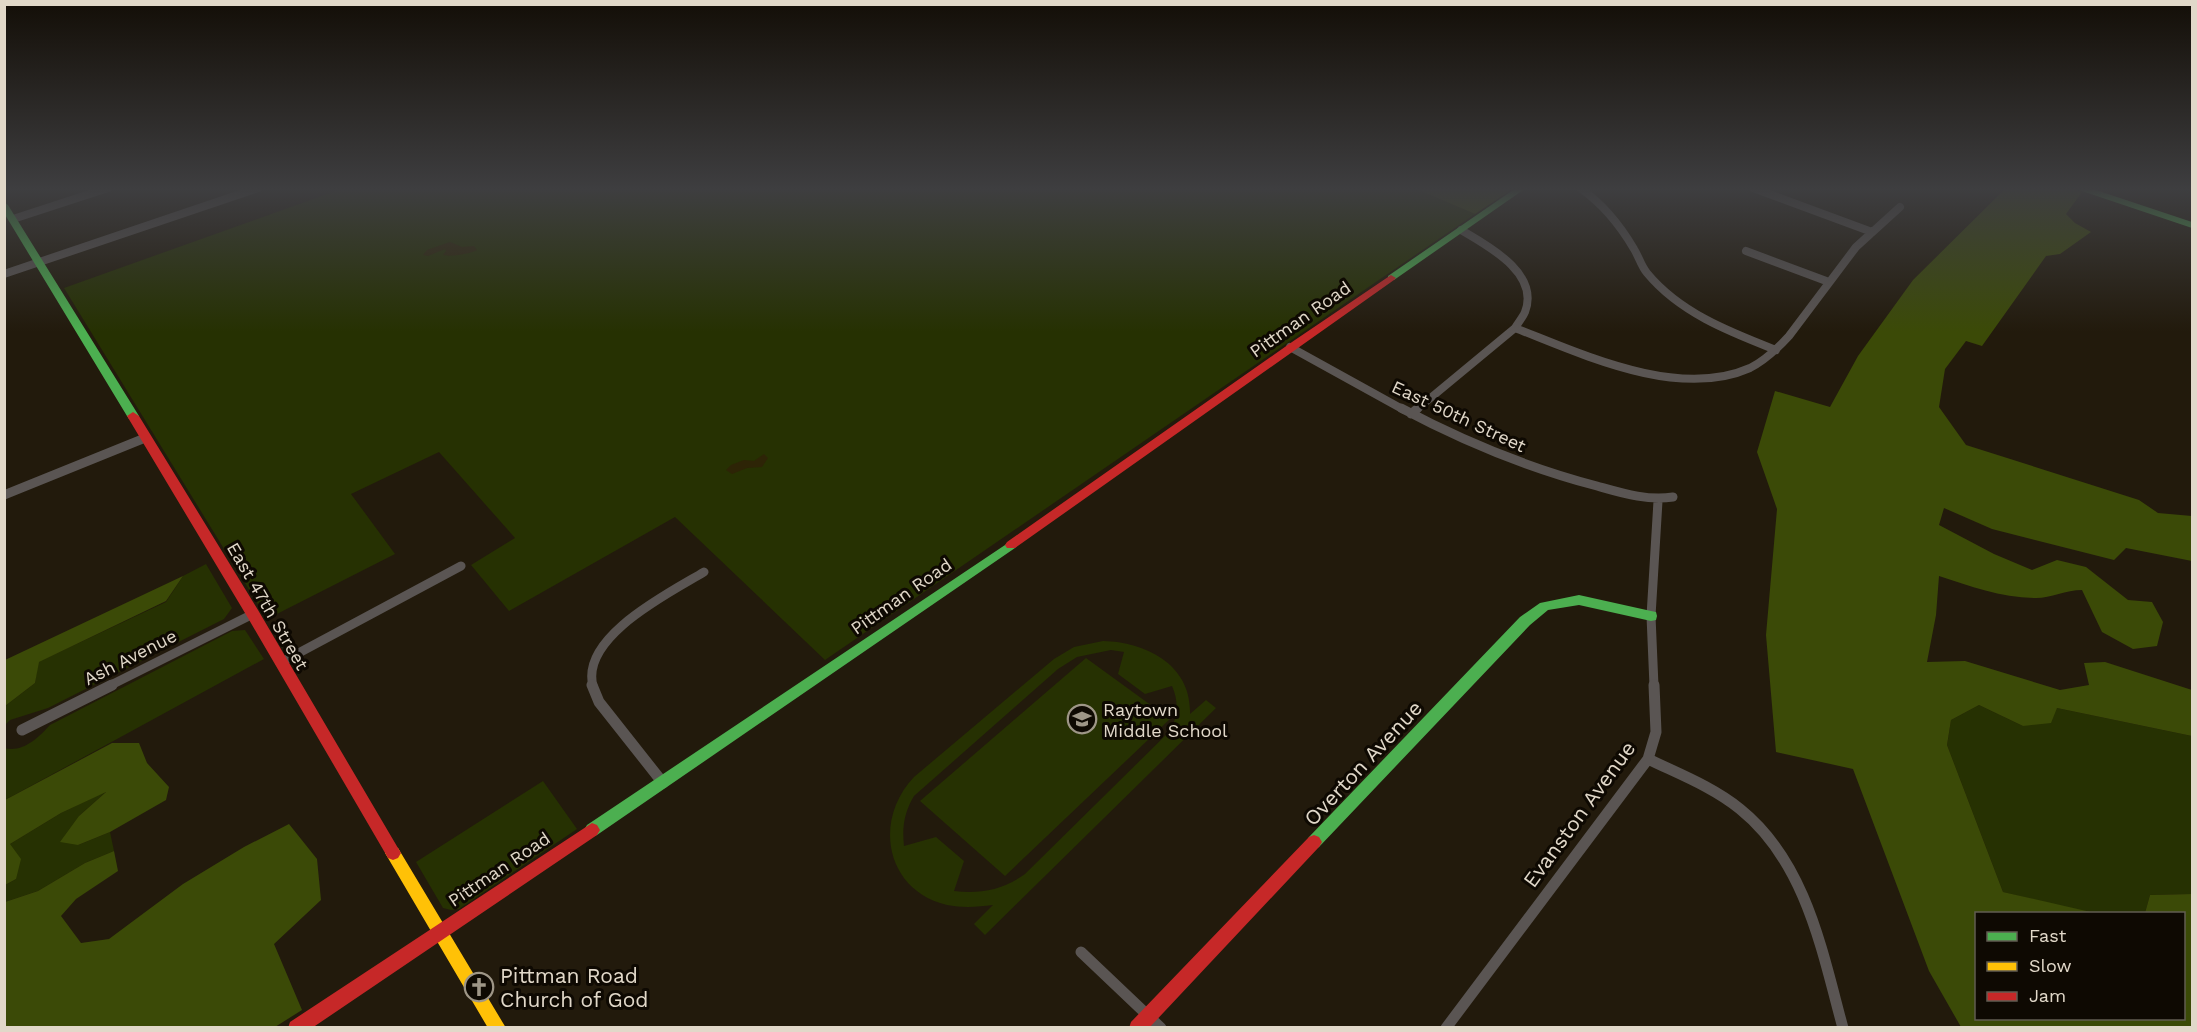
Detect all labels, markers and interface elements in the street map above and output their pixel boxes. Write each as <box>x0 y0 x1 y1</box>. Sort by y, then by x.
street label: Pittman Road <box>1246 276 1354 362</box>
street label: East 50th Street <box>1389 376 1530 456</box>
street label: East 47th Street <box>223 538 313 674</box>
street label: Pittman Road <box>847 553 955 639</box>
street label: Ash Avenue <box>80 625 180 689</box>
street label: Overton Avenue <box>1299 695 1427 831</box>
place label: Raytown Middle School <box>1103 699 1228 741</box>
school or university icon: Raytown Middle School <box>1066 703 1098 735</box>
street label: Evanston Avenue <box>1518 736 1640 892</box>
street label: Pittman Road <box>444 827 554 911</box>
legend <box>1975 912 2185 1020</box>
text: Fast <box>2029 925 2067 946</box>
text: Slow <box>2029 955 2072 976</box>
place label: Pittman Road Church of God <box>500 963 648 1012</box>
church icon: Pittman Road Church of God <box>463 971 495 1003</box>
text: Jam <box>2029 985 2066 1006</box>

